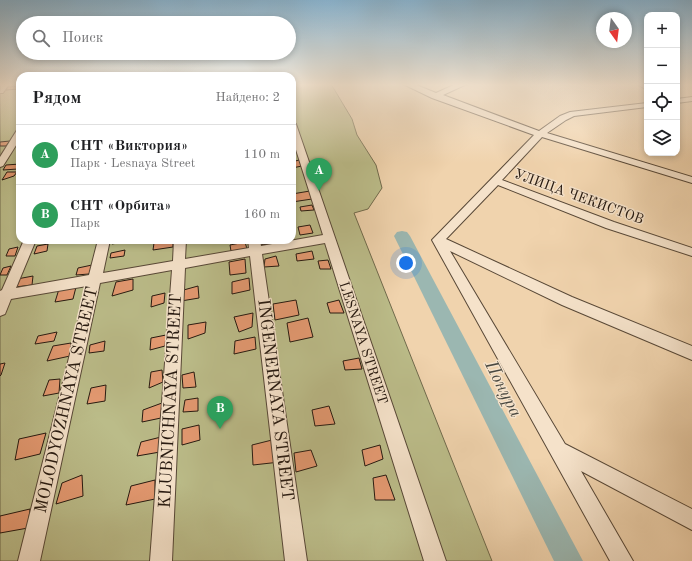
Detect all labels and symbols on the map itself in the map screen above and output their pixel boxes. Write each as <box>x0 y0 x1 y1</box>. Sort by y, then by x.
north arrow <box>596 12 632 48</box>
pin: A <box>306 158 332 191</box>
street label: УЛИЦА ЧЕКИСТОВ <box>512 167 646 227</box>
your location <box>396 253 416 273</box>
street label: LESNAYA STREET <box>337 280 389 406</box>
street label: MOLODYOZHNAYA STREET <box>33 285 101 515</box>
street label: KLUBNICHNAYA STREET <box>157 293 185 509</box>
street label: INGENERNAYA STREET <box>254 298 296 502</box>
water label: Понура <box>481 357 525 421</box>
pin: B <box>207 396 233 429</box>

